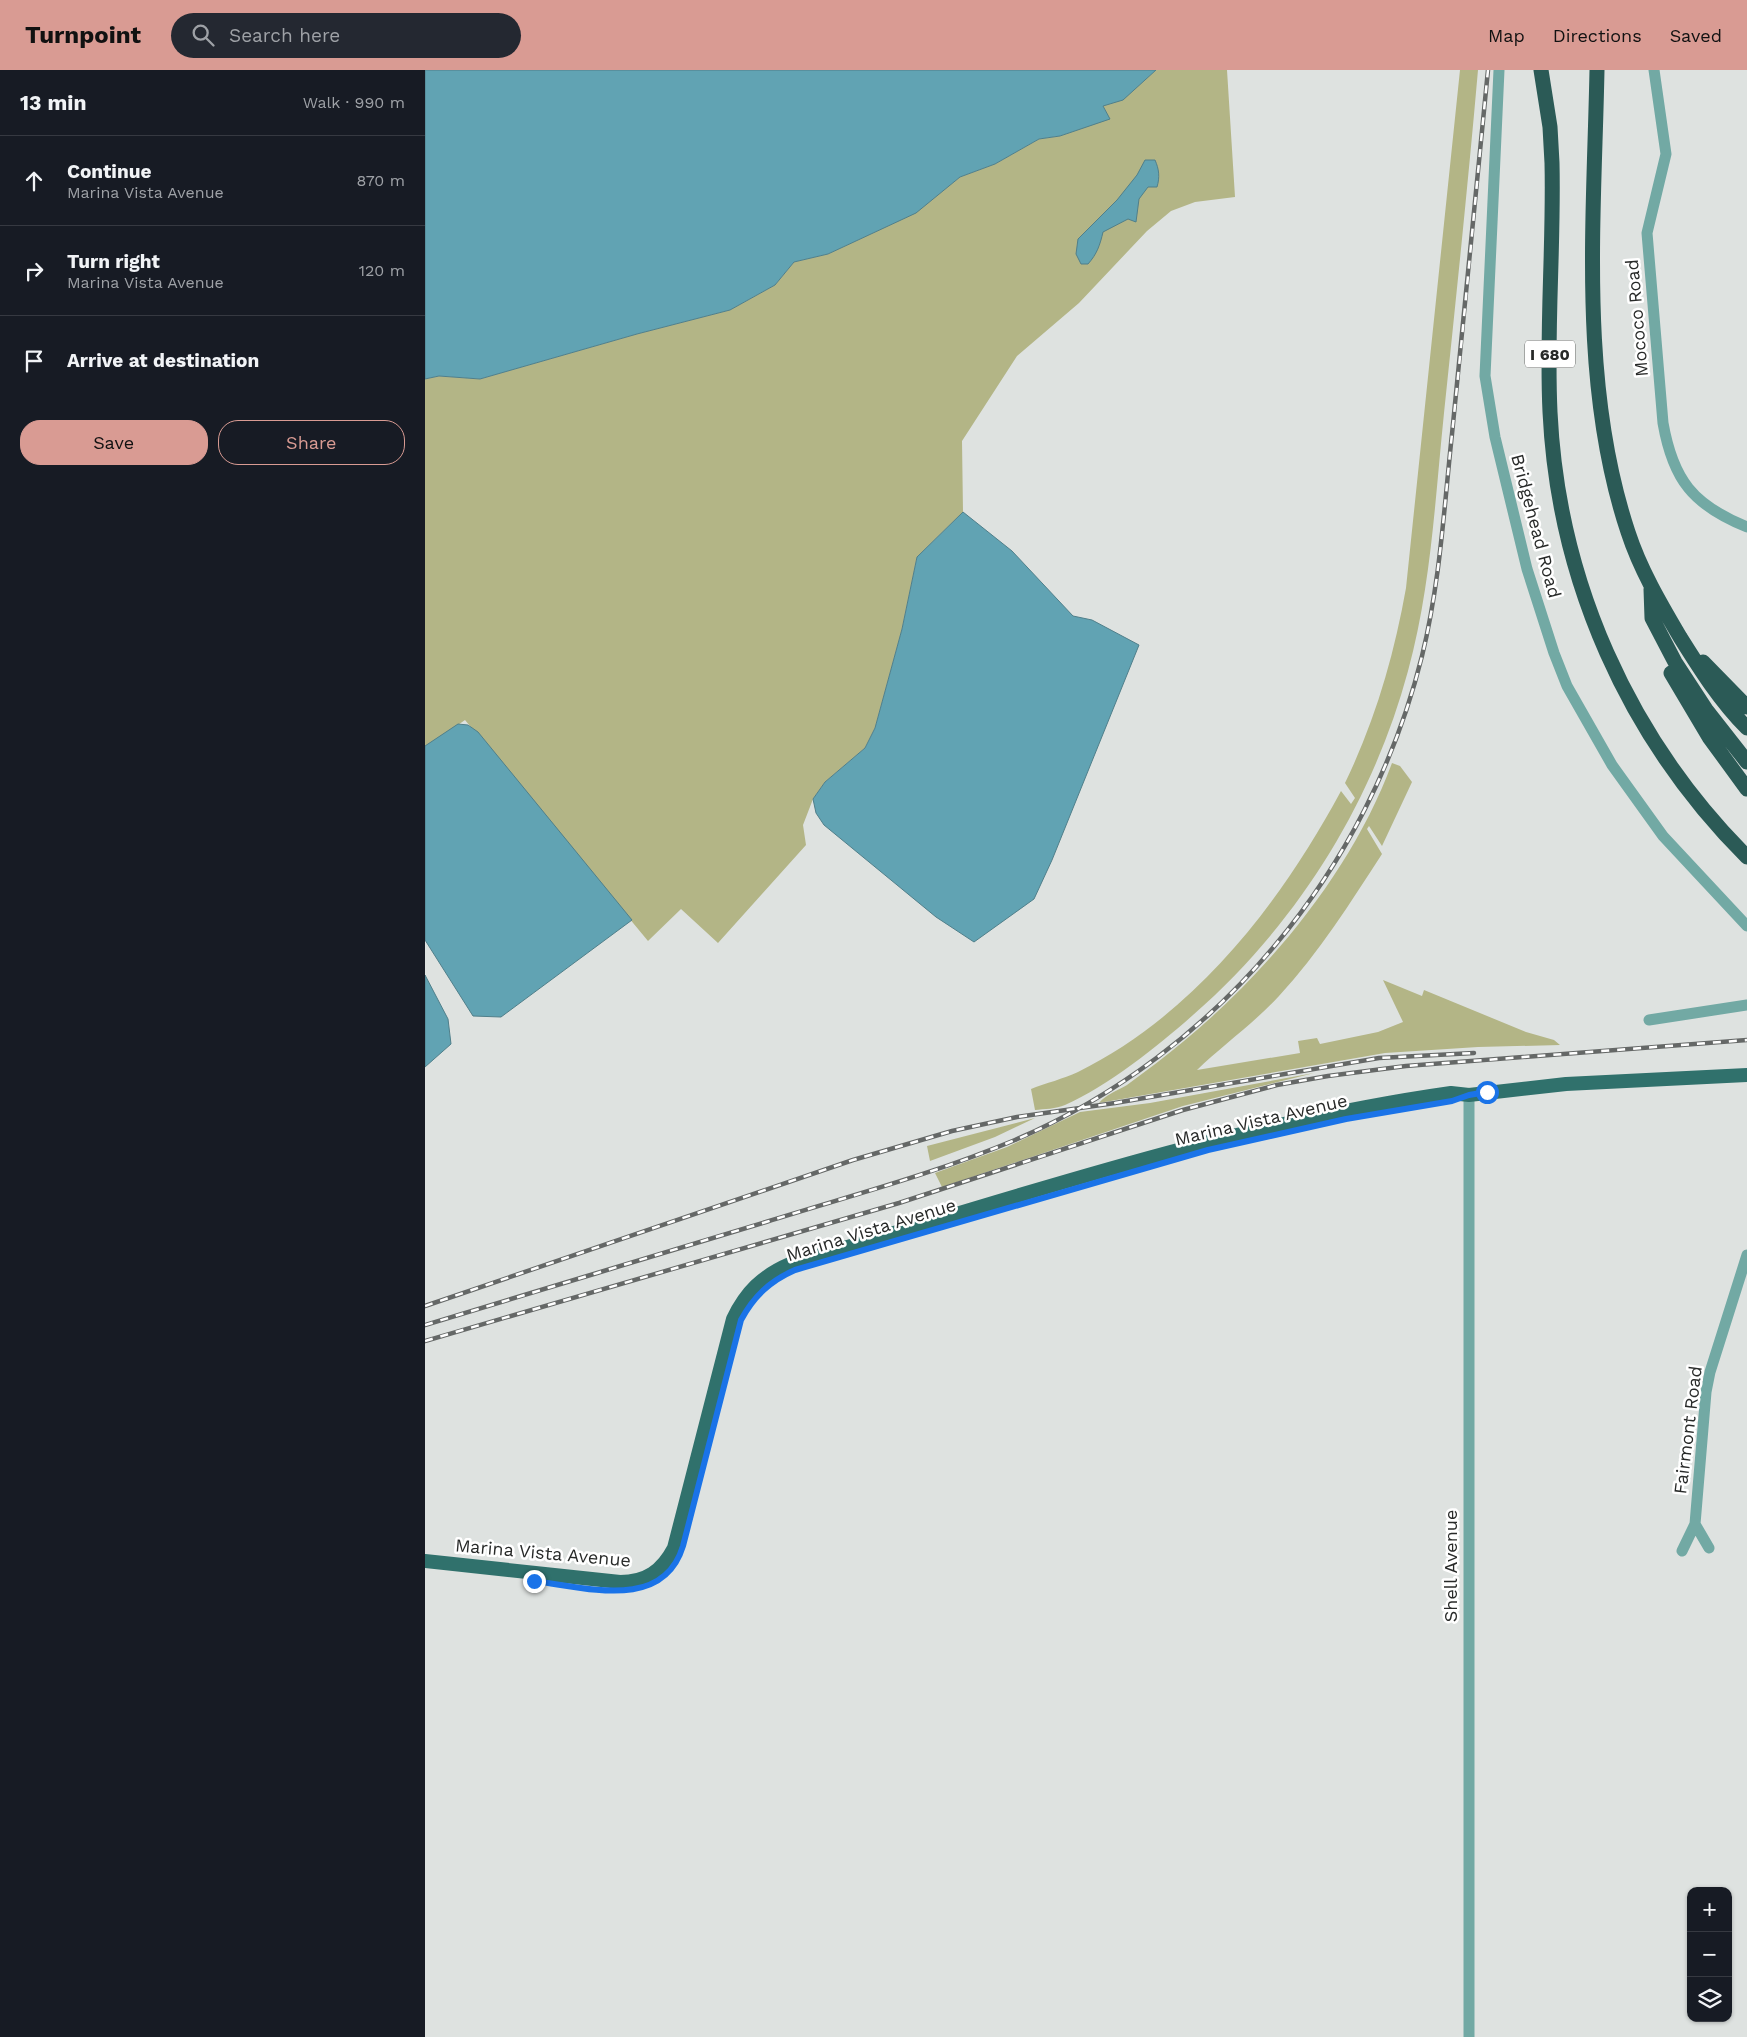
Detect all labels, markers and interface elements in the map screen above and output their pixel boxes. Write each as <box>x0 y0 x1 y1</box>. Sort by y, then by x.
search box <box>171 13 521 58</box>
text: Turnpoint <box>25 21 141 49</box>
icon: search <box>189 21 217 49</box>
text: Search here <box>229 24 340 47</box>
text: Map <box>1488 25 1525 46</box>
text: Directions <box>1553 25 1642 46</box>
text: Saved <box>1670 25 1722 46</box>
text: 13 min <box>20 90 86 115</box>
text: Walk · 990 m <box>303 93 405 112</box>
text: Continue <box>67 160 151 183</box>
icon: ahead <box>20 167 48 195</box>
text: 870 m <box>356 171 405 190</box>
text: Marina Vista Avenue <box>67 183 224 202</box>
text: Turn right <box>67 250 160 273</box>
icon: right <box>20 257 48 285</box>
street label: Mococo Road <box>1621 258 1652 378</box>
text: 120 m <box>359 261 405 280</box>
text: Marina Vista Avenue <box>67 273 224 292</box>
road number: I 680 <box>1525 340 1575 368</box>
icon: arrive <box>20 347 48 375</box>
text: Arrive at destination <box>67 349 259 372</box>
button: Save <box>20 420 208 465</box>
button: Share <box>218 420 405 465</box>
street label: Bridgehead Road <box>1507 452 1566 600</box>
route start <box>1476 1081 1499 1104</box>
street label: Marina Vista Avenue <box>1173 1089 1349 1150</box>
street label: Marina Vista Avenue <box>783 1194 958 1265</box>
street label: Fairmont Road <box>1669 1365 1706 1495</box>
street label: Shell Avenue <box>1440 1510 1461 1622</box>
street label: Marina Vista Avenue <box>454 1534 632 1571</box>
route end <box>523 1570 546 1593</box>
map controls <box>1687 1887 1732 2022</box>
button: + <box>1687 1887 1732 1932</box>
button: − <box>1687 1932 1732 1977</box>
button: layers <box>1687 1977 1732 2022</box>

